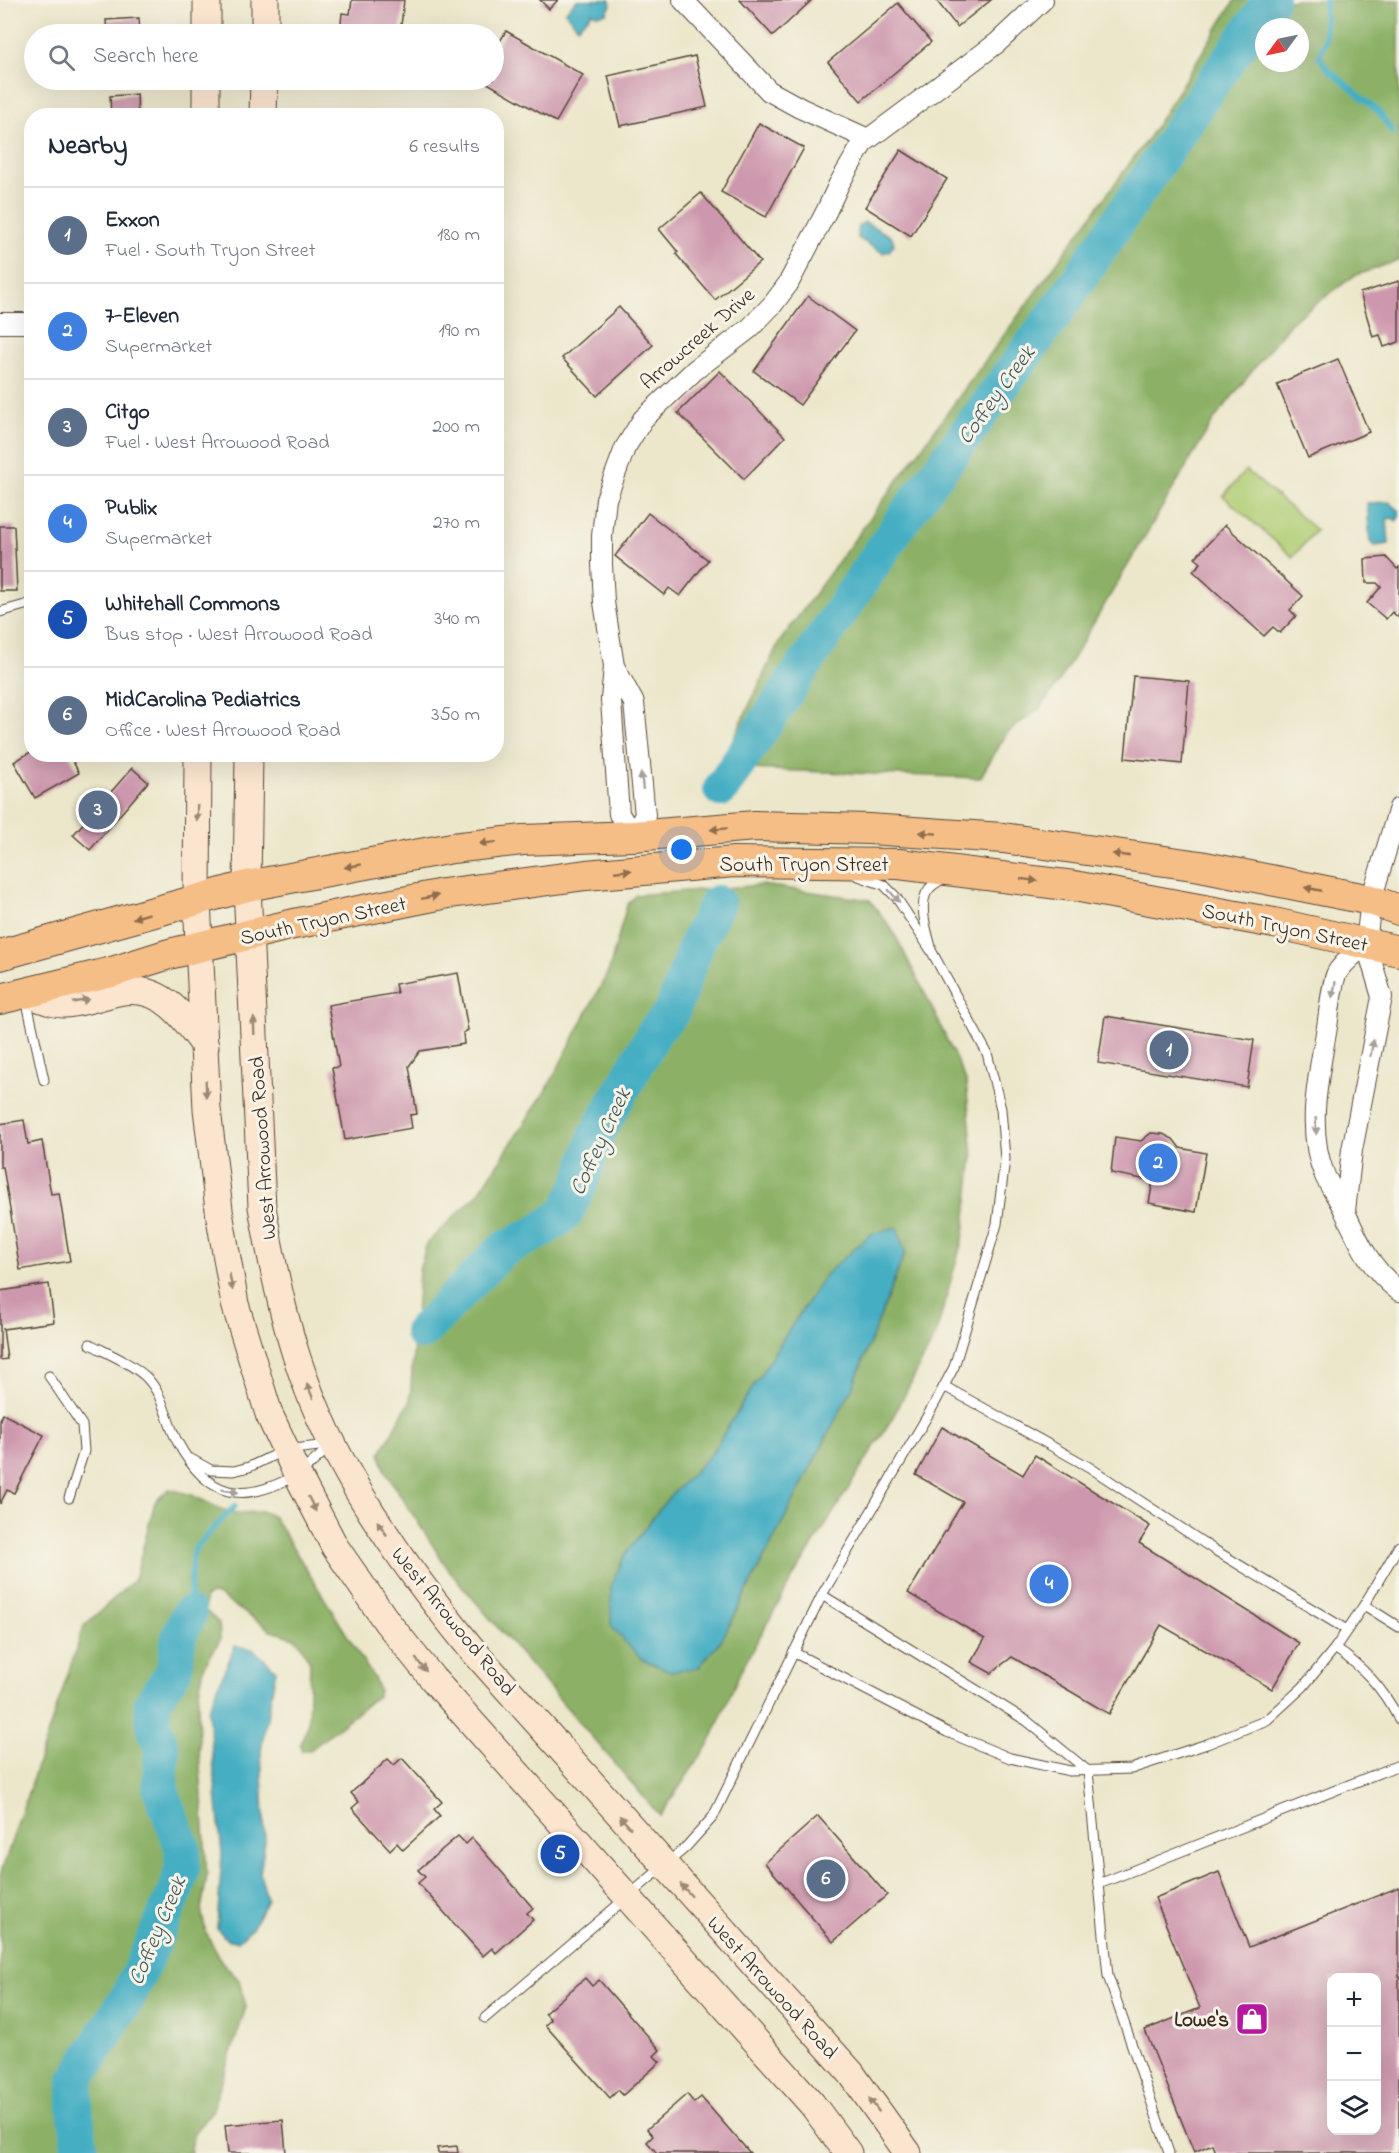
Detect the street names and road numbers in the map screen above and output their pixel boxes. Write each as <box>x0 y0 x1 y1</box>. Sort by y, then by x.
street label: Arrowcreek Drive <box>634 281 763 398</box>
street label: South Tryon Street <box>720 851 888 883</box>
street label: South Tryon Street <box>238 890 410 956</box>
street label: South Tryon Street <box>1198 897 1370 963</box>
street label: West Arrowood Road <box>243 1055 285 1241</box>
street label: West Arrowood Road <box>383 1541 522 1703</box>
street label: West Arrowood Road <box>699 1910 844 2067</box>

